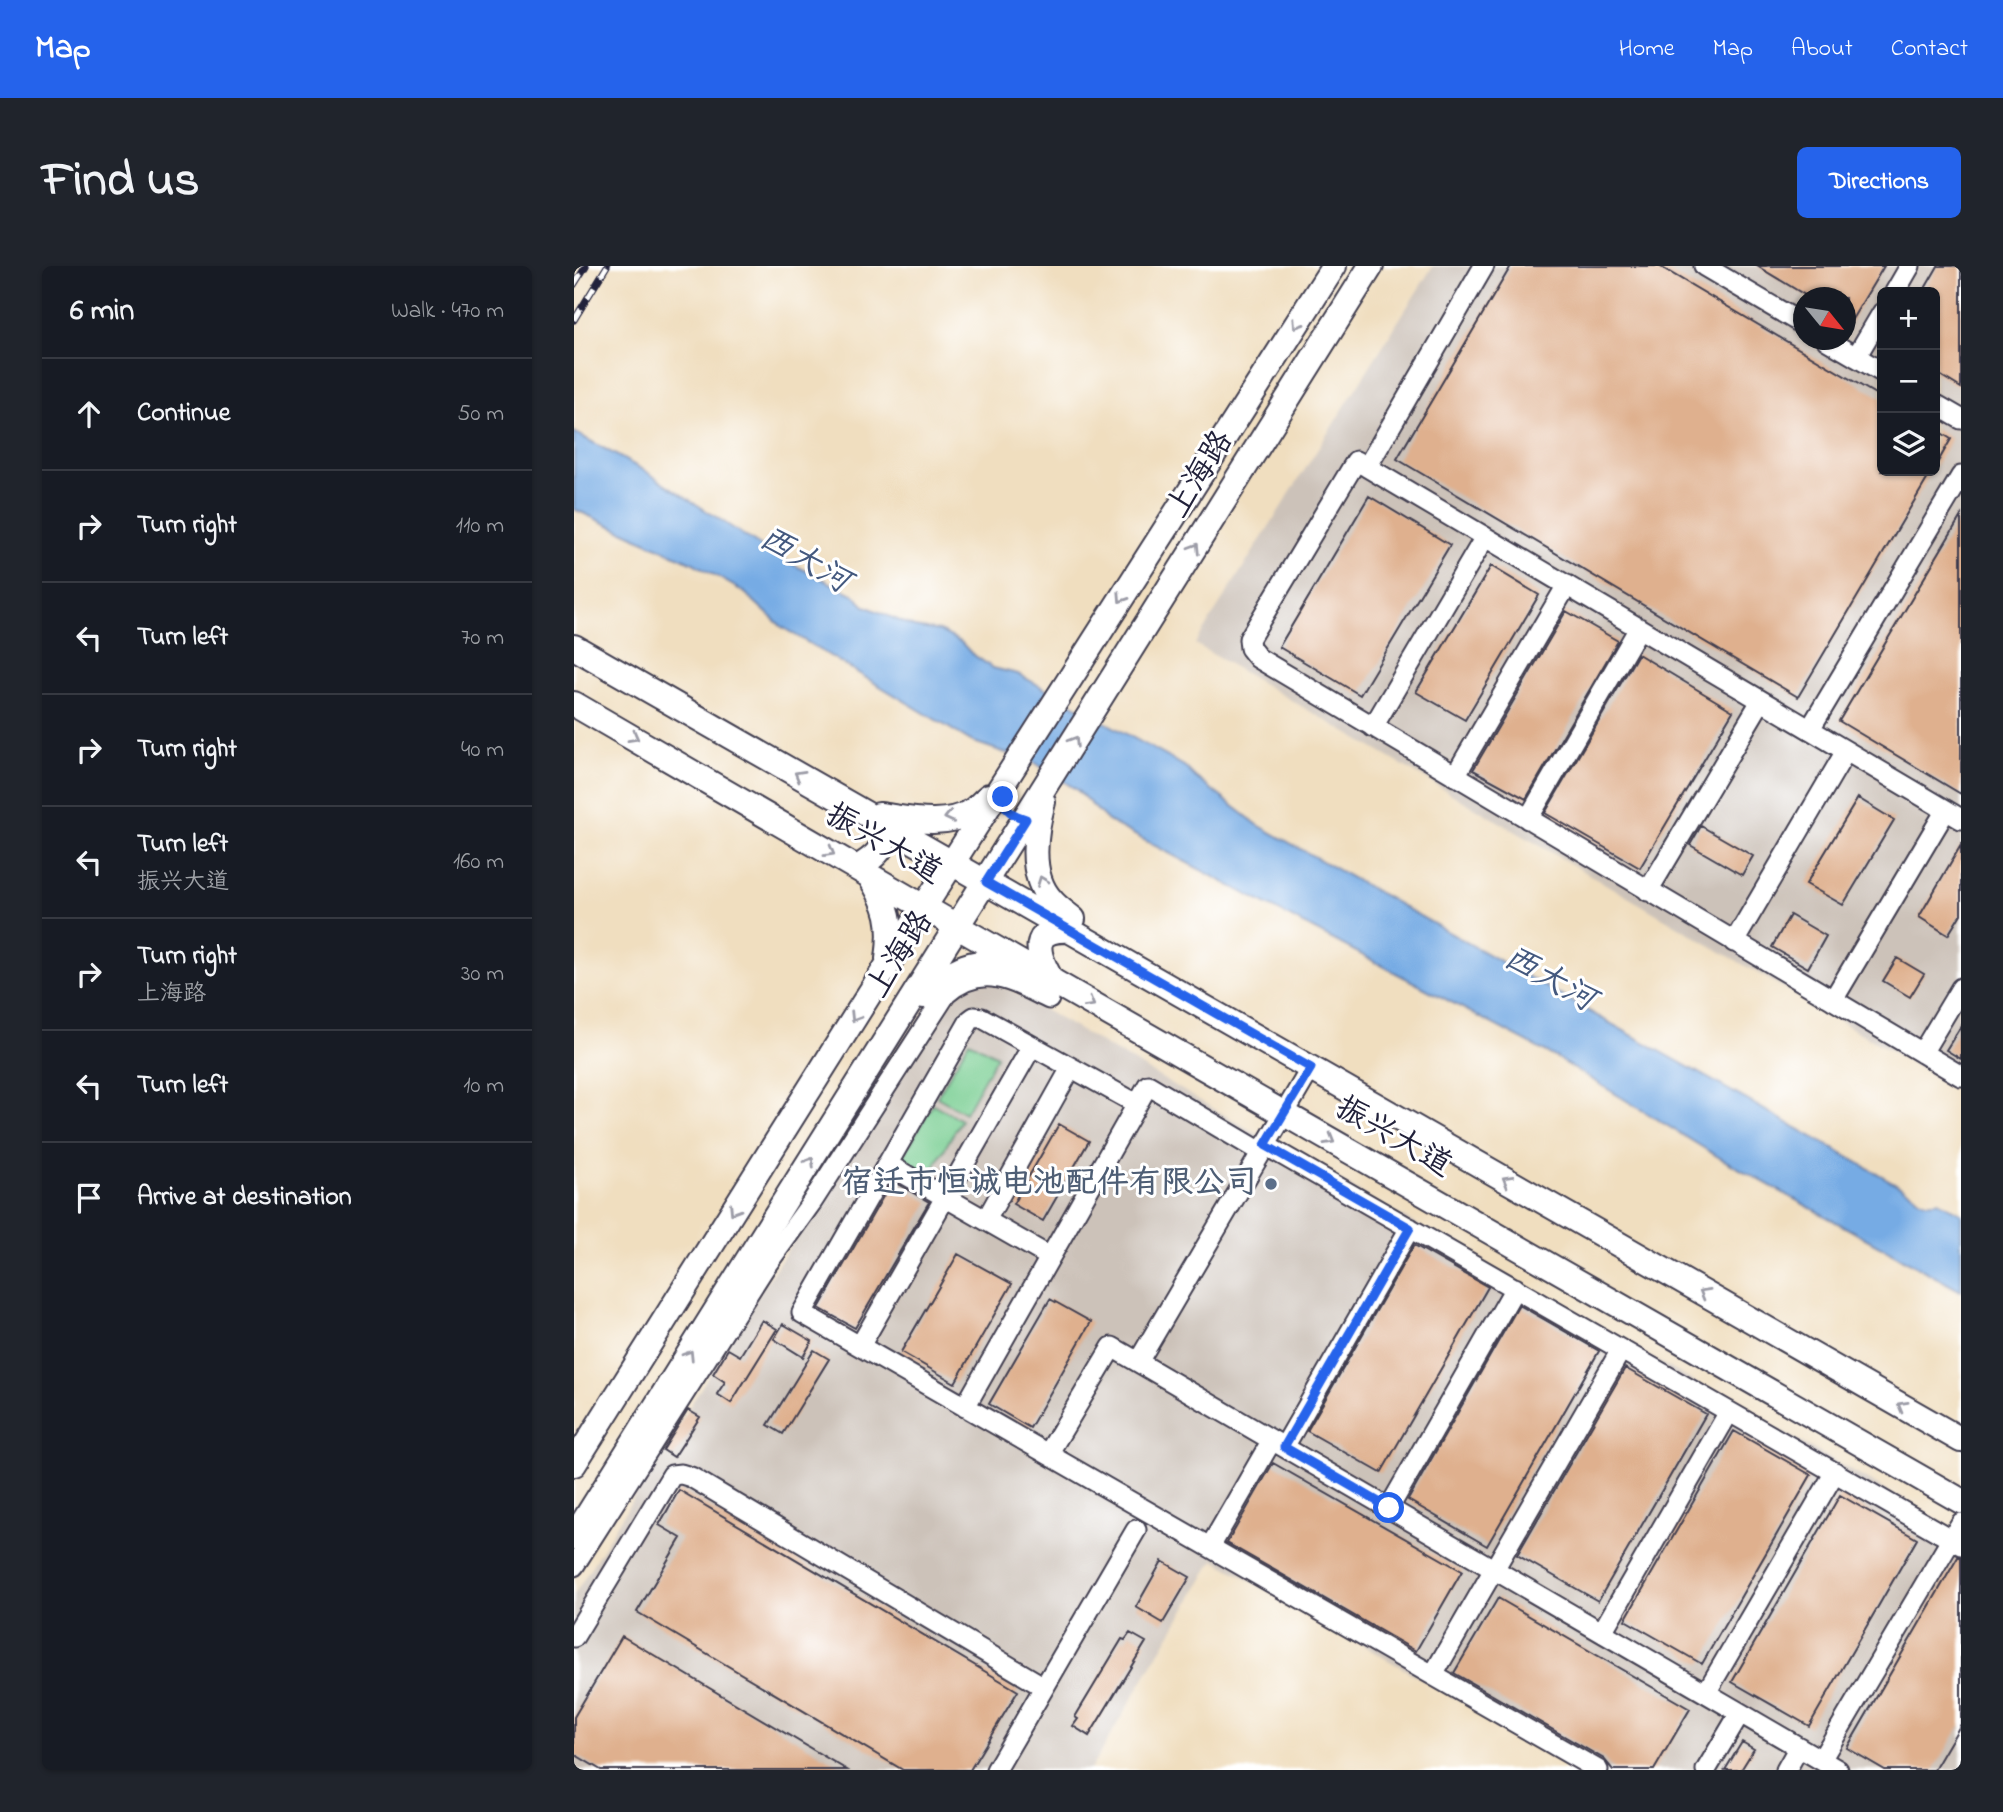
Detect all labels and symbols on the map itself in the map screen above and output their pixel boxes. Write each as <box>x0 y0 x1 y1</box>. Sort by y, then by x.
north arrow <box>1793 287 1856 350</box>
one-way arrow <box>1292 316 1305 329</box>
street label: 上海路 <box>1156 422 1246 528</box>
water label: 西大河 <box>749 515 863 609</box>
one-way arrow <box>1186 543 1199 556</box>
one-way arrow <box>1117 590 1130 603</box>
one-way arrow <box>626 729 639 742</box>
one-way arrow <box>1066 736 1079 749</box>
one-way arrow <box>794 770 806 783</box>
route end <box>987 781 1018 812</box>
street label: 振兴大道 <box>816 793 950 897</box>
one-way arrow <box>943 809 955 824</box>
one-way arrow <box>822 843 835 856</box>
one-way arrow <box>1036 876 1050 888</box>
street label: 上海路 <box>856 902 946 1008</box>
water label: 西大河 <box>1494 935 1608 1027</box>
one-way arrow <box>1083 995 1096 1008</box>
one-way arrow <box>851 1010 864 1023</box>
street label: 振兴大道 <box>1326 1086 1460 1190</box>
one-way arrow <box>1323 1132 1336 1145</box>
one-way arrow <box>801 1157 814 1170</box>
place label: 宿迁市恒诚电池配件有限公司 <box>841 1161 1257 1208</box>
one-way arrow <box>1501 1175 1514 1188</box>
marker: 宿迁市恒诚电池配件有限公司 <box>1263 1176 1279 1192</box>
one-way arrow <box>729 1202 742 1215</box>
one-way arrow <box>1699 1288 1712 1301</box>
one-way arrow <box>680 1349 693 1362</box>
one-way arrow <box>1896 1401 1909 1414</box>
route start <box>1373 1492 1404 1523</box>

